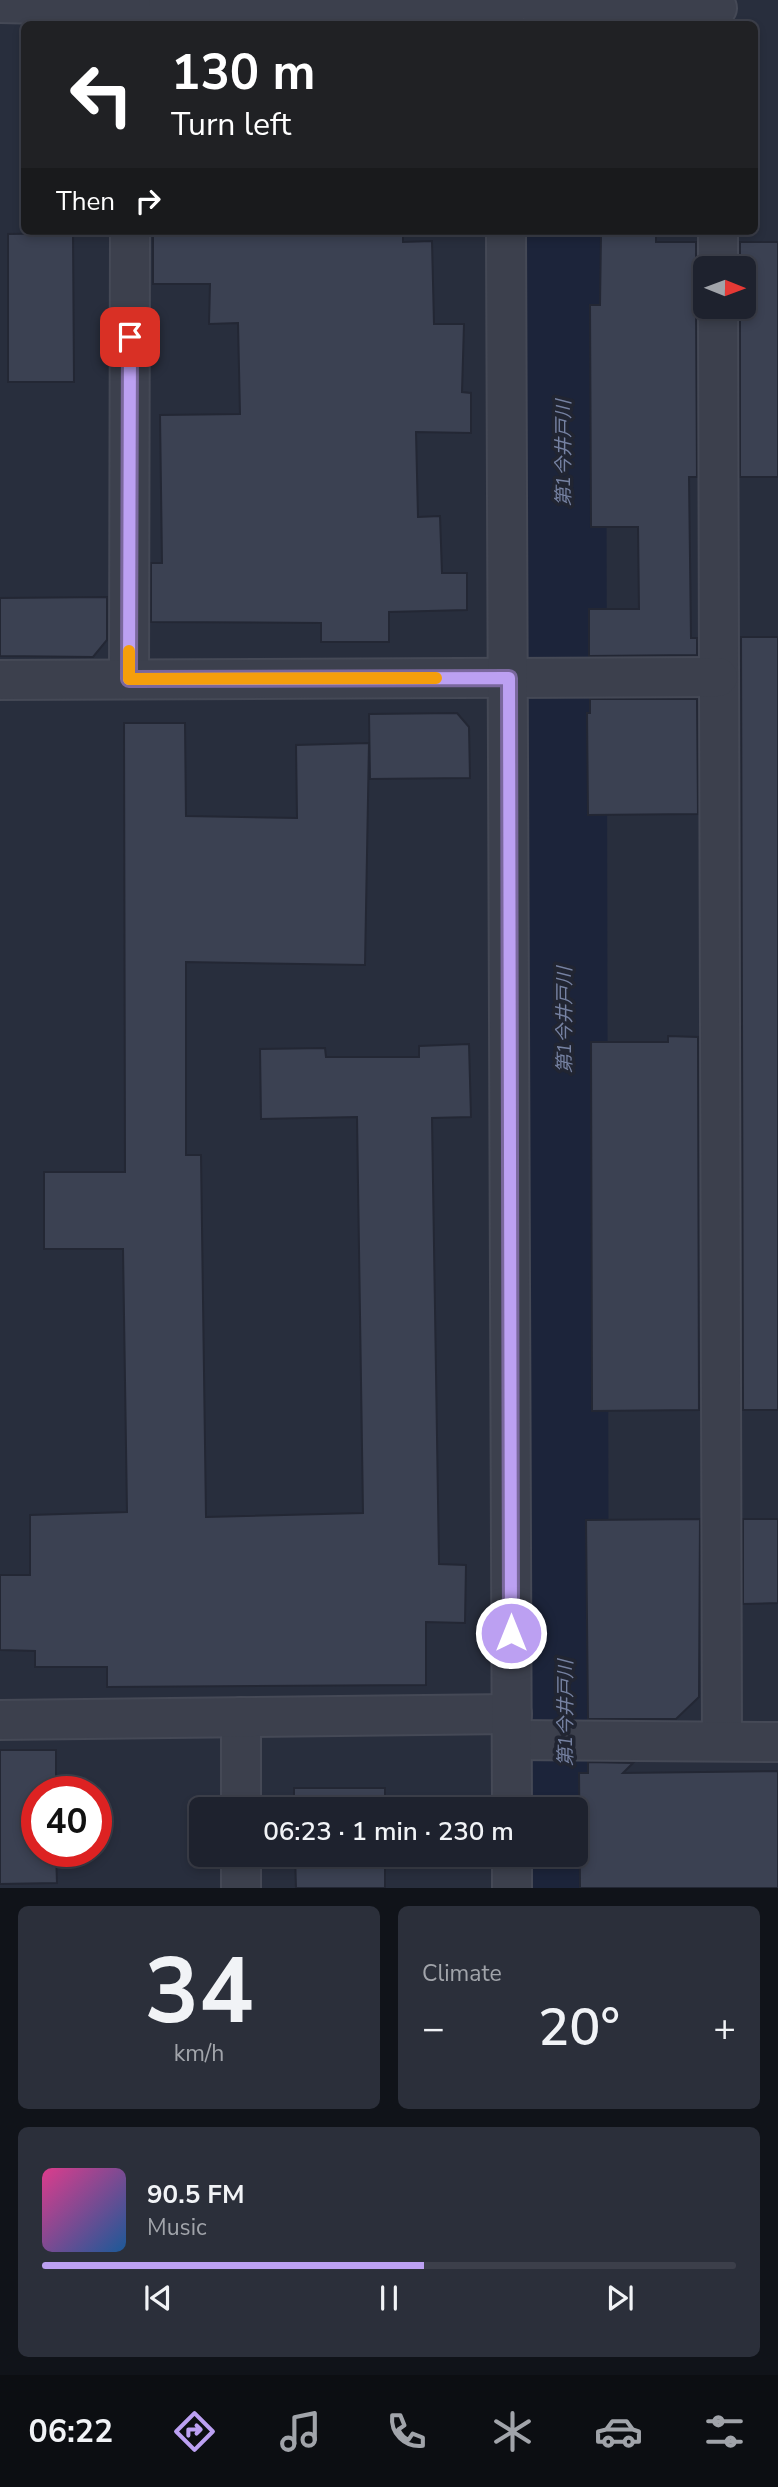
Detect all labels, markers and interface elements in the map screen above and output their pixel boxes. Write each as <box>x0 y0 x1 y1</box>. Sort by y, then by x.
text: 130 m <box>171 39 315 106</box>
icon: left <box>56 49 147 140</box>
text: Turn left <box>171 103 291 146</box>
icon: right <box>129 182 167 220</box>
text: Then <box>56 184 115 219</box>
north arrow <box>693 256 756 318</box>
map controls <box>693 256 756 319</box>
pin <box>100 307 160 367</box>
icon: arrive <box>111 318 149 356</box>
water label: 第1今井戸川 <box>551 398 577 506</box>
water label: 第1今井戸川 <box>552 965 578 1073</box>
position arrow <box>474 1596 548 1670</box>
water label: 第1今井戸川 <box>553 1658 579 1766</box>
speed limit sign: 40 <box>21 1776 112 1867</box>
text: 06:23 · 1 min · 230 m <box>263 1814 514 1849</box>
text: 34 <box>144 1930 254 2054</box>
text: Climate <box>422 1958 502 1989</box>
text: 20° <box>538 1992 620 2063</box>
text: − <box>422 2003 445 2054</box>
text: + <box>713 2003 736 2054</box>
text: km/h <box>174 2038 224 2069</box>
text: 90.5 FM <box>147 2177 244 2212</box>
text: Music <box>147 2212 207 2243</box>
icon: previous <box>139 2279 177 2317</box>
icon: pause <box>370 2279 408 2317</box>
icon: next <box>601 2279 639 2317</box>
icon: directions <box>170 2407 219 2456</box>
icon: music <box>276 2407 325 2456</box>
icon: phone <box>382 2407 431 2456</box>
icon: climate <box>488 2407 537 2456</box>
icon: car <box>594 2407 643 2456</box>
icon: filters <box>700 2407 749 2456</box>
text: 06:22 <box>29 2410 113 2453</box>

